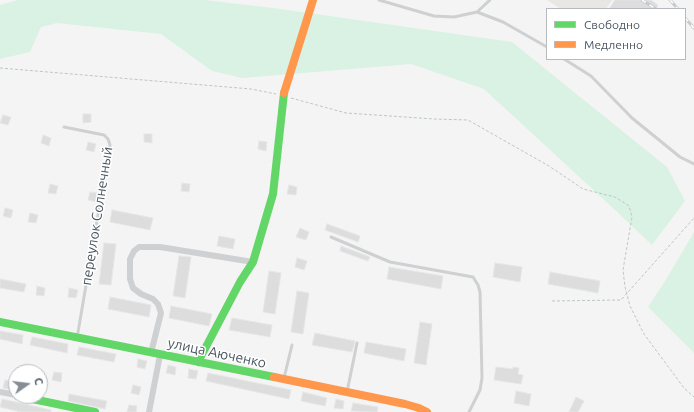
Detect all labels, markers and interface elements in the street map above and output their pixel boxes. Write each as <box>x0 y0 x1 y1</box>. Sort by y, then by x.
legend <box>546 8 686 60</box>
text: Свободно <box>584 18 640 31</box>
text: Медленно <box>584 38 643 51</box>
street label: переулок Солнечный <box>78 146 116 286</box>
street label: улица Аюченко <box>166 334 268 372</box>
north arrow <box>8 364 48 404</box>
text: С <box>32 376 45 386</box>

